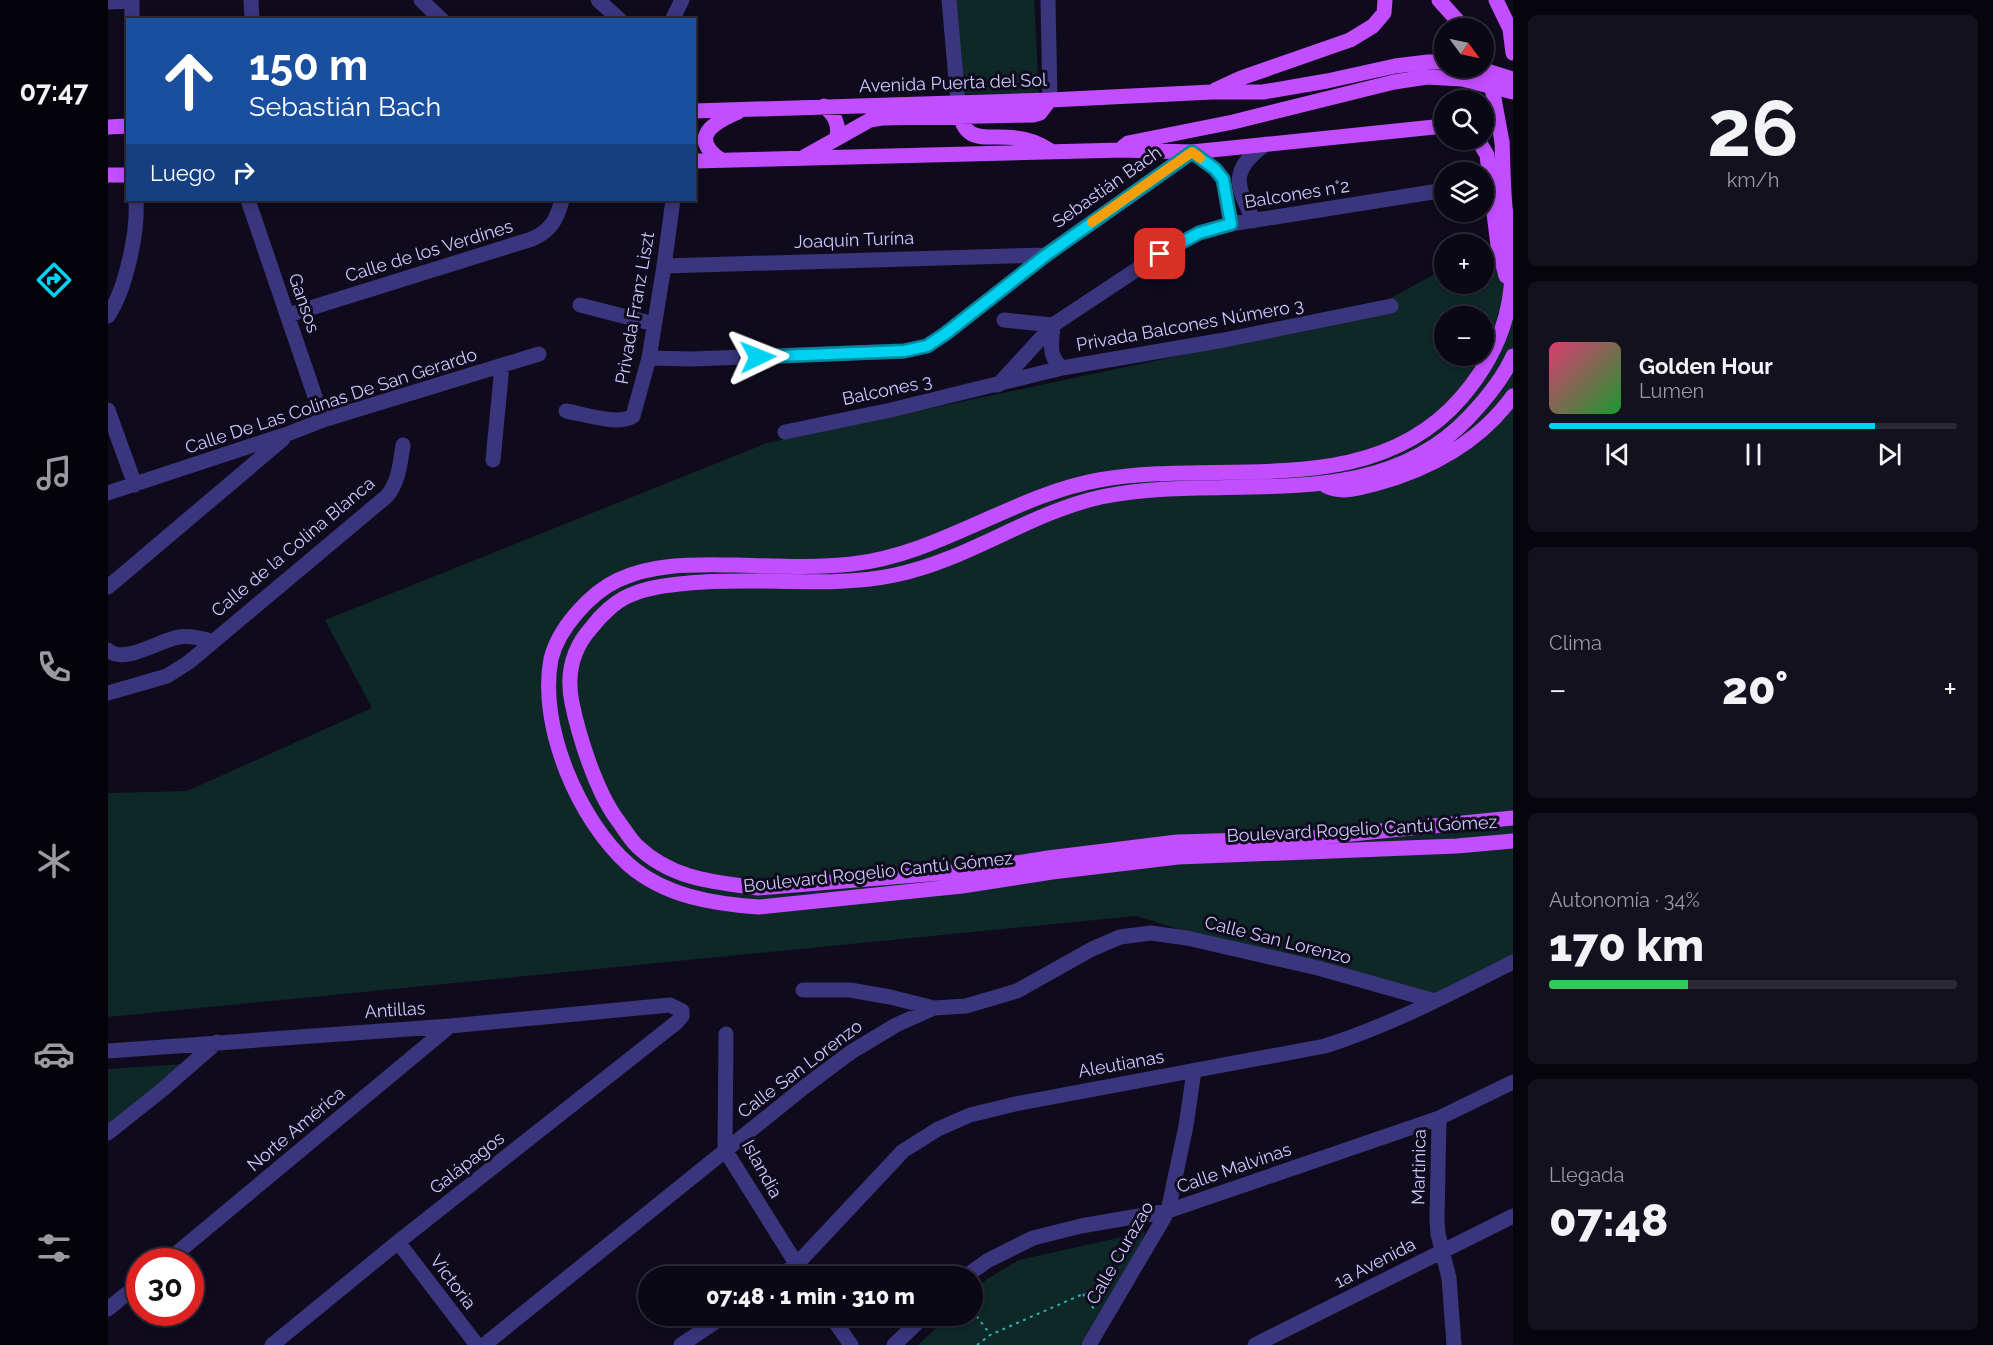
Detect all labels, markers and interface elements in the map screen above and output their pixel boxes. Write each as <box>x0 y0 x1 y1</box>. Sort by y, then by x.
north arrow <box>1434 18 1494 78</box>
map controls <box>1434 18 1494 366</box>
text: 150 m <box>249 41 368 90</box>
icon: ahead <box>150 42 228 120</box>
street label: Avenida Puerta del Sol <box>859 69 1047 96</box>
text: 07:47 <box>20 76 88 107</box>
text: 26 <box>1707 83 1799 174</box>
button: search <box>1434 90 1494 150</box>
text: Sebastián Bach <box>249 91 441 122</box>
street label: Sebastián Bach <box>1048 141 1165 232</box>
icon: right <box>227 156 260 189</box>
text: Luego <box>150 160 215 186</box>
button: layers <box>1434 162 1494 222</box>
text: km/h <box>1727 168 1779 192</box>
street label: Balcones n°2 <box>1243 175 1351 212</box>
street label: Calle de los Verdines <box>342 215 516 286</box>
street label: Joaquín Turína <box>794 227 914 252</box>
pin <box>1134 228 1185 279</box>
street label: Privada Franz Liszt <box>611 230 658 386</box>
button: + <box>1434 234 1494 294</box>
icon: arrive <box>1143 237 1176 270</box>
icon: directions <box>33 259 75 301</box>
street label: Gansos <box>285 270 324 336</box>
street label: Privada Balcones Número 3 <box>1075 294 1305 355</box>
button: − <box>1434 306 1494 366</box>
position arrow <box>726 325 790 389</box>
street label: Calle De Las Colinas De San Gerardo <box>182 343 480 458</box>
text: Golden Hour <box>1639 353 1773 379</box>
street label: Balcones 3 <box>840 370 934 409</box>
text: Lumen <box>1639 379 1704 403</box>
icon: previous <box>1601 438 1634 471</box>
icon: pause <box>1737 438 1770 471</box>
icon: next <box>1873 438 1906 471</box>
icon: music <box>33 452 75 494</box>
street label: Calle de la Colina Blanca <box>207 472 378 621</box>
text: Clima <box>1549 631 1602 655</box>
icon: phone <box>33 646 75 688</box>
text: 20° <box>1722 662 1788 715</box>
text: − <box>1549 670 1567 709</box>
text: + <box>1943 670 1957 709</box>
street label: Boulevard Rogelio Cantú Gómez <box>1226 811 1498 846</box>
icon: climate <box>33 840 75 882</box>
street label: Boulevard Rogelio Cantú Gómez <box>742 847 1014 896</box>
text: Autonomía · 34% <box>1549 888 1700 912</box>
street label: Calle San Lorenzo <box>1203 911 1354 968</box>
text: 170 km <box>1549 919 1704 972</box>
street label: Antillas <box>364 997 426 1022</box>
street label: Calle San Lorenzo <box>733 1015 866 1122</box>
icon: car <box>33 1033 75 1075</box>
street label: Aleutianas <box>1076 1046 1166 1081</box>
street label: Norte América <box>243 1082 349 1175</box>
street label: Galápagos <box>425 1127 508 1198</box>
street label: Martinica <box>1407 1129 1430 1205</box>
street label: Islandia <box>738 1136 787 1201</box>
street label: Calle Malvinas <box>1174 1138 1294 1197</box>
text: Llegada <box>1549 1163 1624 1187</box>
text: 07:48 <box>1549 1194 1668 1247</box>
street label: Calle Curazao <box>1082 1197 1158 1308</box>
icon: filters <box>33 1227 75 1269</box>
street label: 1a Avenida <box>1331 1233 1419 1292</box>
speed limit sign: 30 <box>126 1248 204 1326</box>
street label: Victoria <box>426 1250 481 1313</box>
text: 07:48 · 1 min · 310 m <box>706 1283 915 1309</box>

